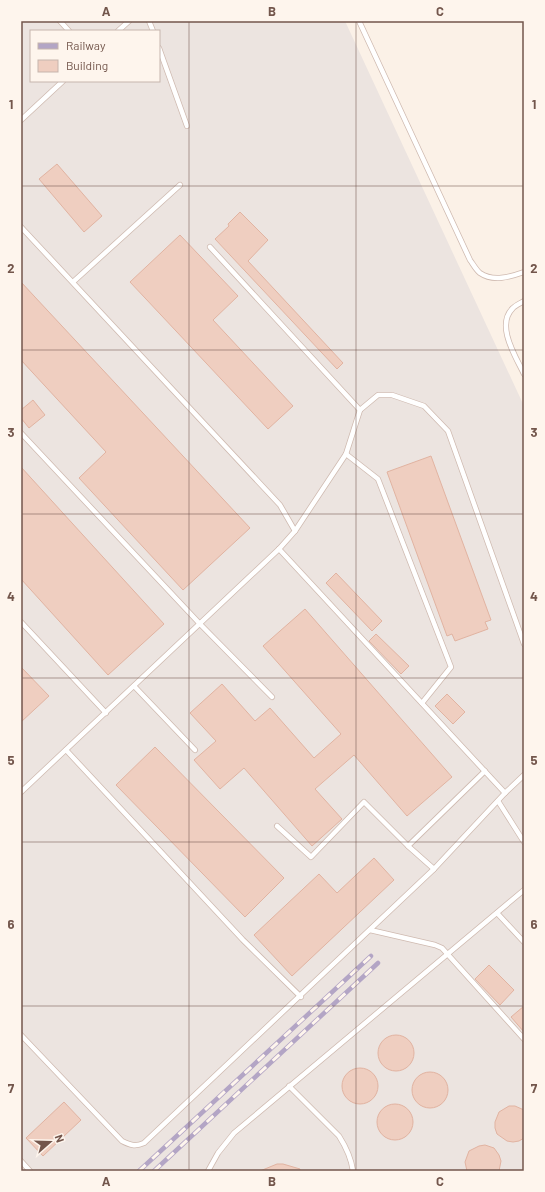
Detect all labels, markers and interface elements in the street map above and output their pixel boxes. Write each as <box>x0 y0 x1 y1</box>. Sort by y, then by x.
text: A <box>102 3 111 19</box>
text: B <box>268 3 276 19</box>
text: C <box>436 3 444 19</box>
legend <box>30 30 160 82</box>
text: Railway <box>66 38 106 52</box>
text: Building <box>66 58 108 72</box>
text: 1 <box>9 96 13 112</box>
text: 1 <box>532 96 536 112</box>
text: 2 <box>7 260 15 276</box>
text: 2 <box>530 260 538 276</box>
text: 3 <box>7 424 15 440</box>
text: 3 <box>530 424 538 440</box>
text: 4 <box>7 588 15 604</box>
text: 4 <box>530 588 538 604</box>
text: 5 <box>7 752 15 768</box>
text: 5 <box>530 752 538 768</box>
text: 6 <box>8 916 15 932</box>
text: 6 <box>531 916 538 932</box>
text: 7 <box>8 1080 15 1096</box>
text: 7 <box>531 1080 538 1096</box>
north arrow <box>30 1122 70 1162</box>
text: N <box>53 1133 67 1144</box>
text: A <box>102 1173 111 1189</box>
text: B <box>268 1173 276 1189</box>
text: C <box>436 1173 444 1189</box>

